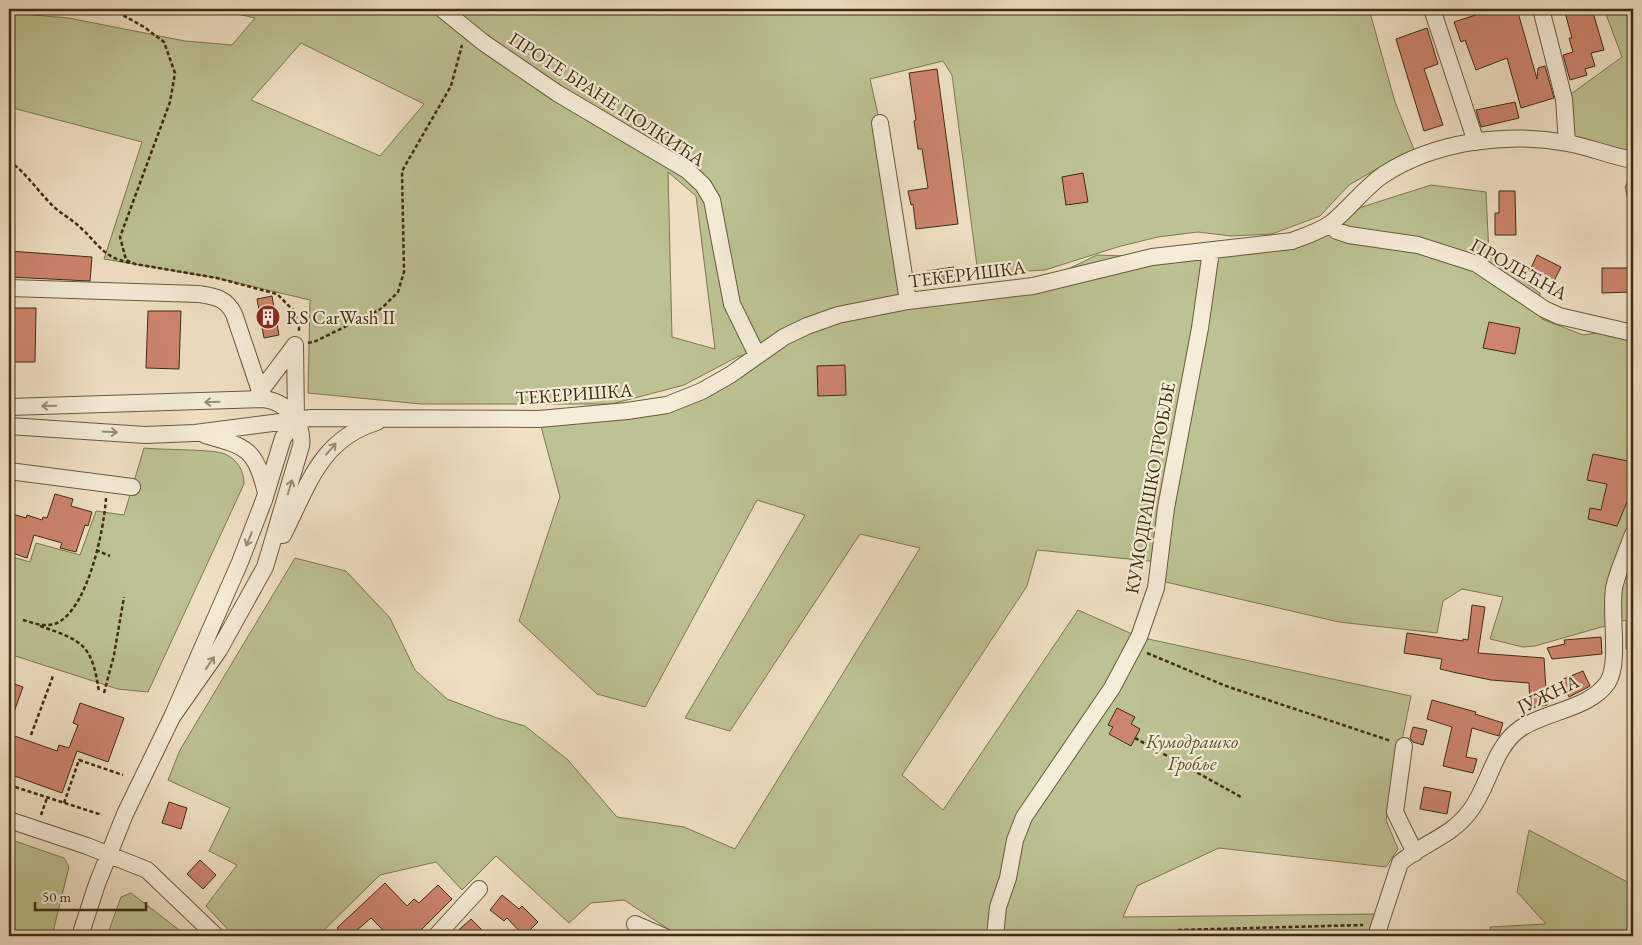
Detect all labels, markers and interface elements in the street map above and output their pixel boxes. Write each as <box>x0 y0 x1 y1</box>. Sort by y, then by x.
street label: ПРОТЕ БРАНЕ ПОЛКИЋА <box>504 26 711 172</box>
street label: ПРОЛЕЋНА <box>1466 232 1573 306</box>
street label: ТЕКЕРИШКА <box>907 254 1028 294</box>
building icon: RS CarWash II <box>255 304 281 330</box>
place label: RS CarWash II <box>286 305 396 330</box>
street label: ТЕКЕРИШКА <box>514 377 634 411</box>
street label: КУМОДРАШКО ГРОБЉЕ <box>1119 380 1181 596</box>
one-way arrow <box>204 397 220 406</box>
one-way arrow <box>41 401 58 411</box>
one-way arrow <box>102 428 118 437</box>
one-way arrow <box>326 442 337 455</box>
one-way arrow <box>285 480 295 496</box>
one-way arrow <box>244 531 254 546</box>
one-way arrow <box>205 656 215 670</box>
street label: ЈУЖНА <box>1511 668 1584 720</box>
park label: Кумодрашко Гробље <box>1145 729 1238 776</box>
scale bar <box>35 880 146 912</box>
text: 50 m <box>42 887 71 906</box>

